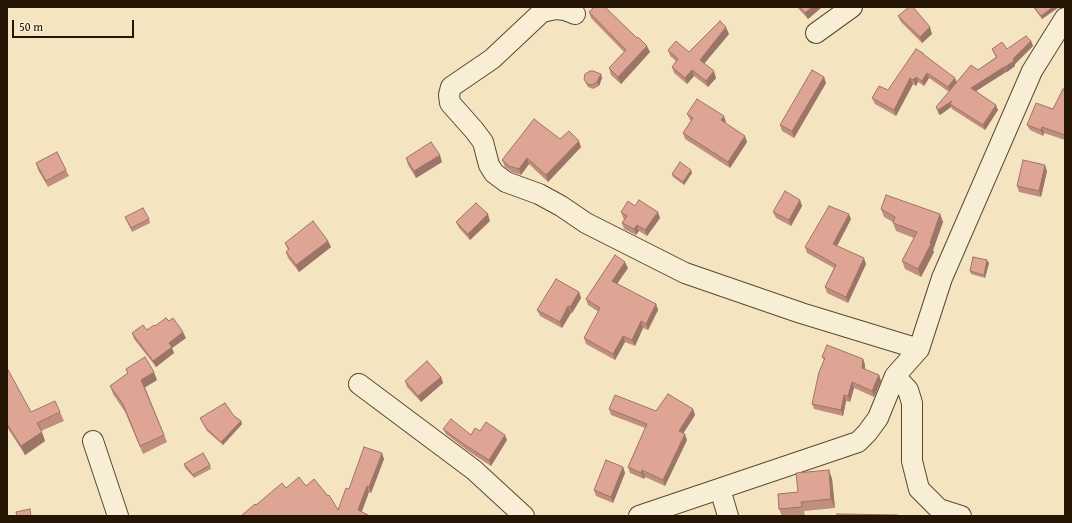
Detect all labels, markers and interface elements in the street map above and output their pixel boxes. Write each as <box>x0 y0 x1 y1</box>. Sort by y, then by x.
scale bar <box>14 12 136 38</box>
text: 50 m <box>19 18 43 35</box>

